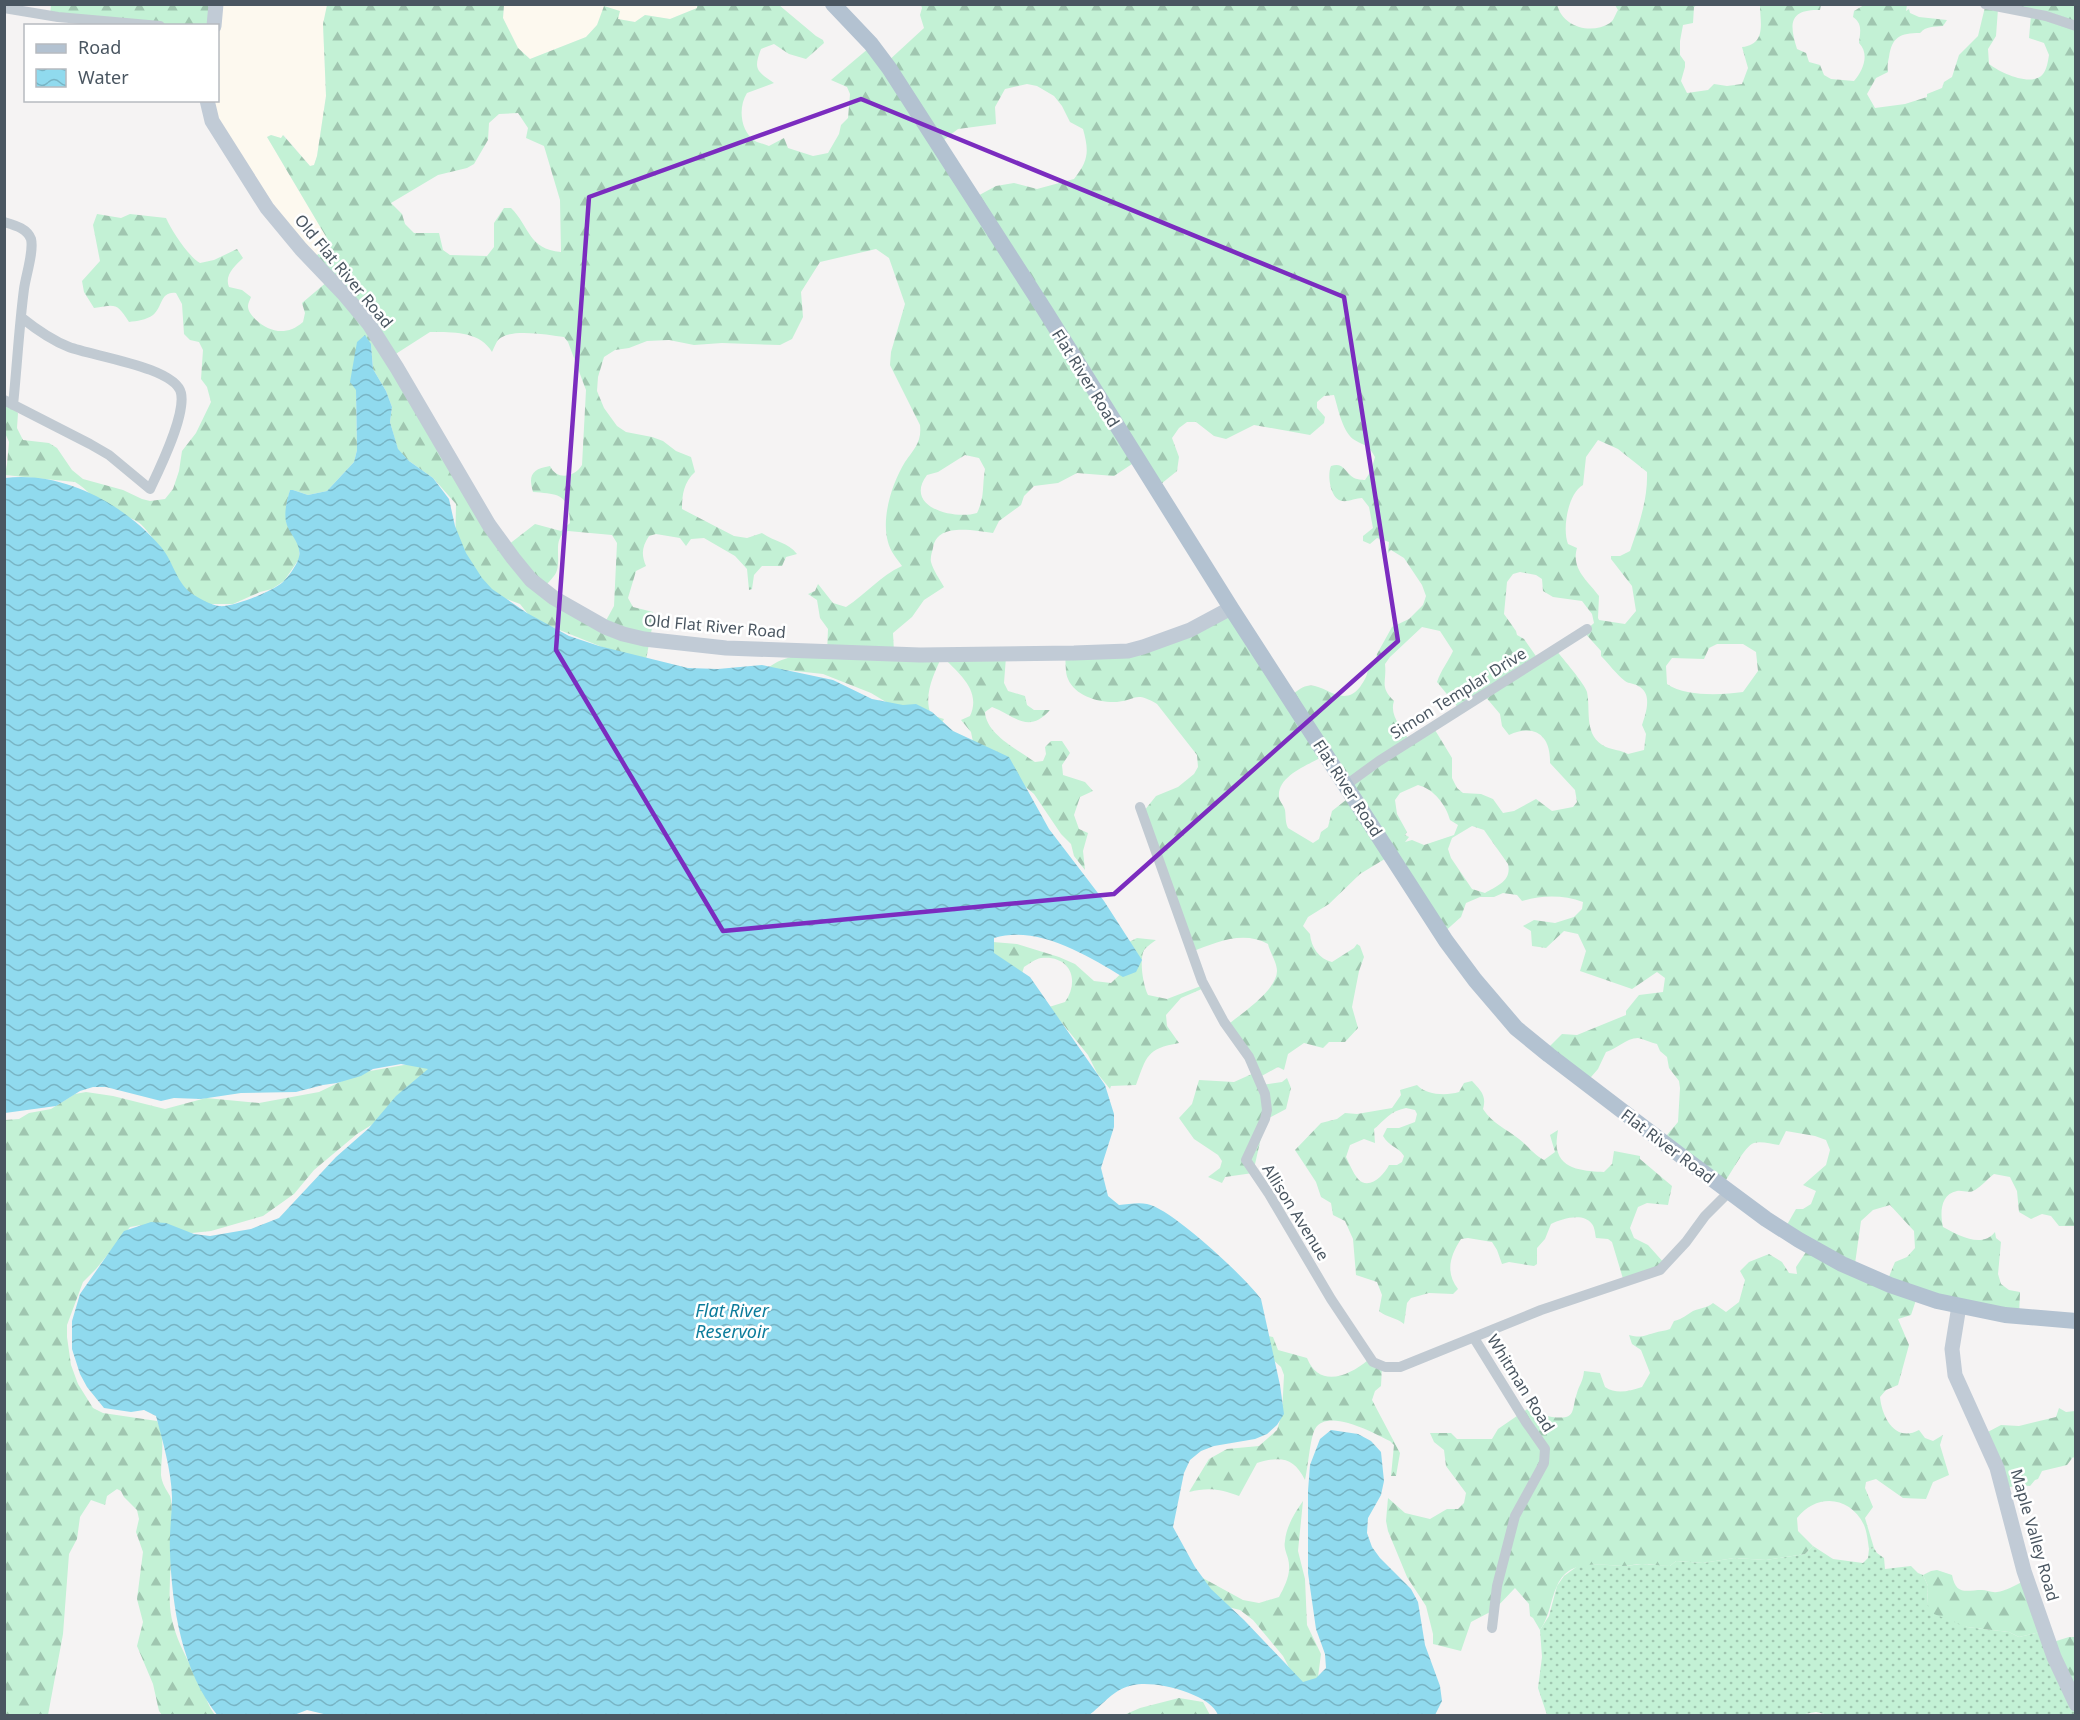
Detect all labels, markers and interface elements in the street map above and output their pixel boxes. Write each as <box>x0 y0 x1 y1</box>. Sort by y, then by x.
legend <box>24 24 219 102</box>
text: Road <box>78 35 121 59</box>
text: Water <box>78 65 129 89</box>
street label: Old Flat River Road <box>290 209 398 333</box>
street label: Flat River Road <box>1047 325 1125 431</box>
street label: Old Flat River Road <box>643 609 787 643</box>
street label: Simon Templar Drive <box>1386 642 1530 744</box>
street label: Flat River Road <box>1308 735 1388 841</box>
street label: Flat River Road <box>1617 1104 1719 1188</box>
street label: Allison Avenue <box>1257 1159 1335 1265</box>
water label: Flat River Reservoir <box>695 1298 770 1343</box>
street label: Whitman Road <box>1482 1330 1560 1436</box>
street label: Maple Valley Road <box>2006 1466 2064 1604</box>

